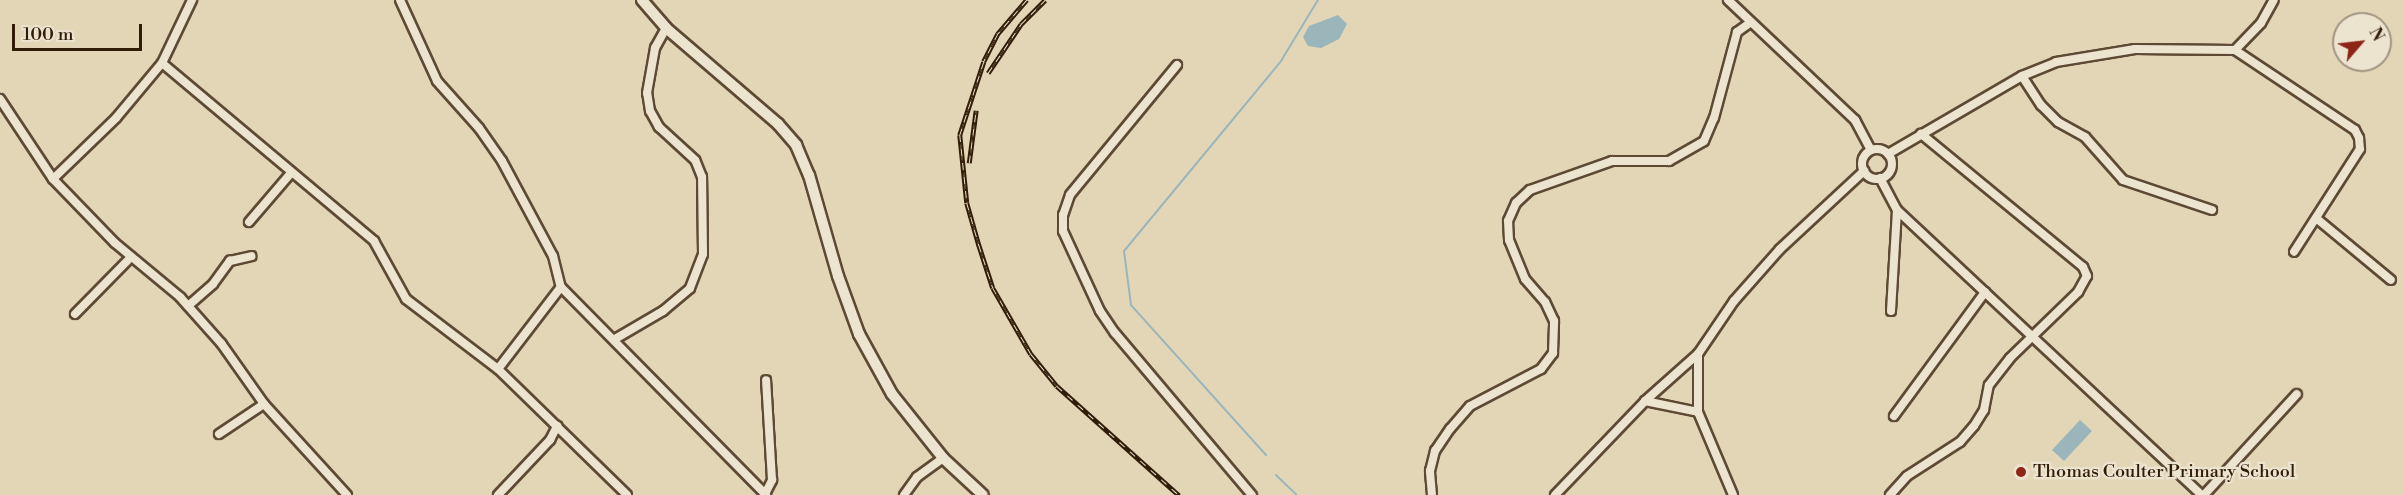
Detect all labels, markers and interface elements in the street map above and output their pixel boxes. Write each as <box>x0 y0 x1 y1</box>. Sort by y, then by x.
scale bar <box>15 12 146 50</box>
north arrow <box>2332 12 2392 72</box>
text: 100 m <box>23 23 74 46</box>
text: N <box>2364 24 2388 45</box>
place label: Thomas Coulter Primary School <box>2033 461 2295 483</box>
marker: Thomas Coulter Primary School <box>2014 465 2028 479</box>

